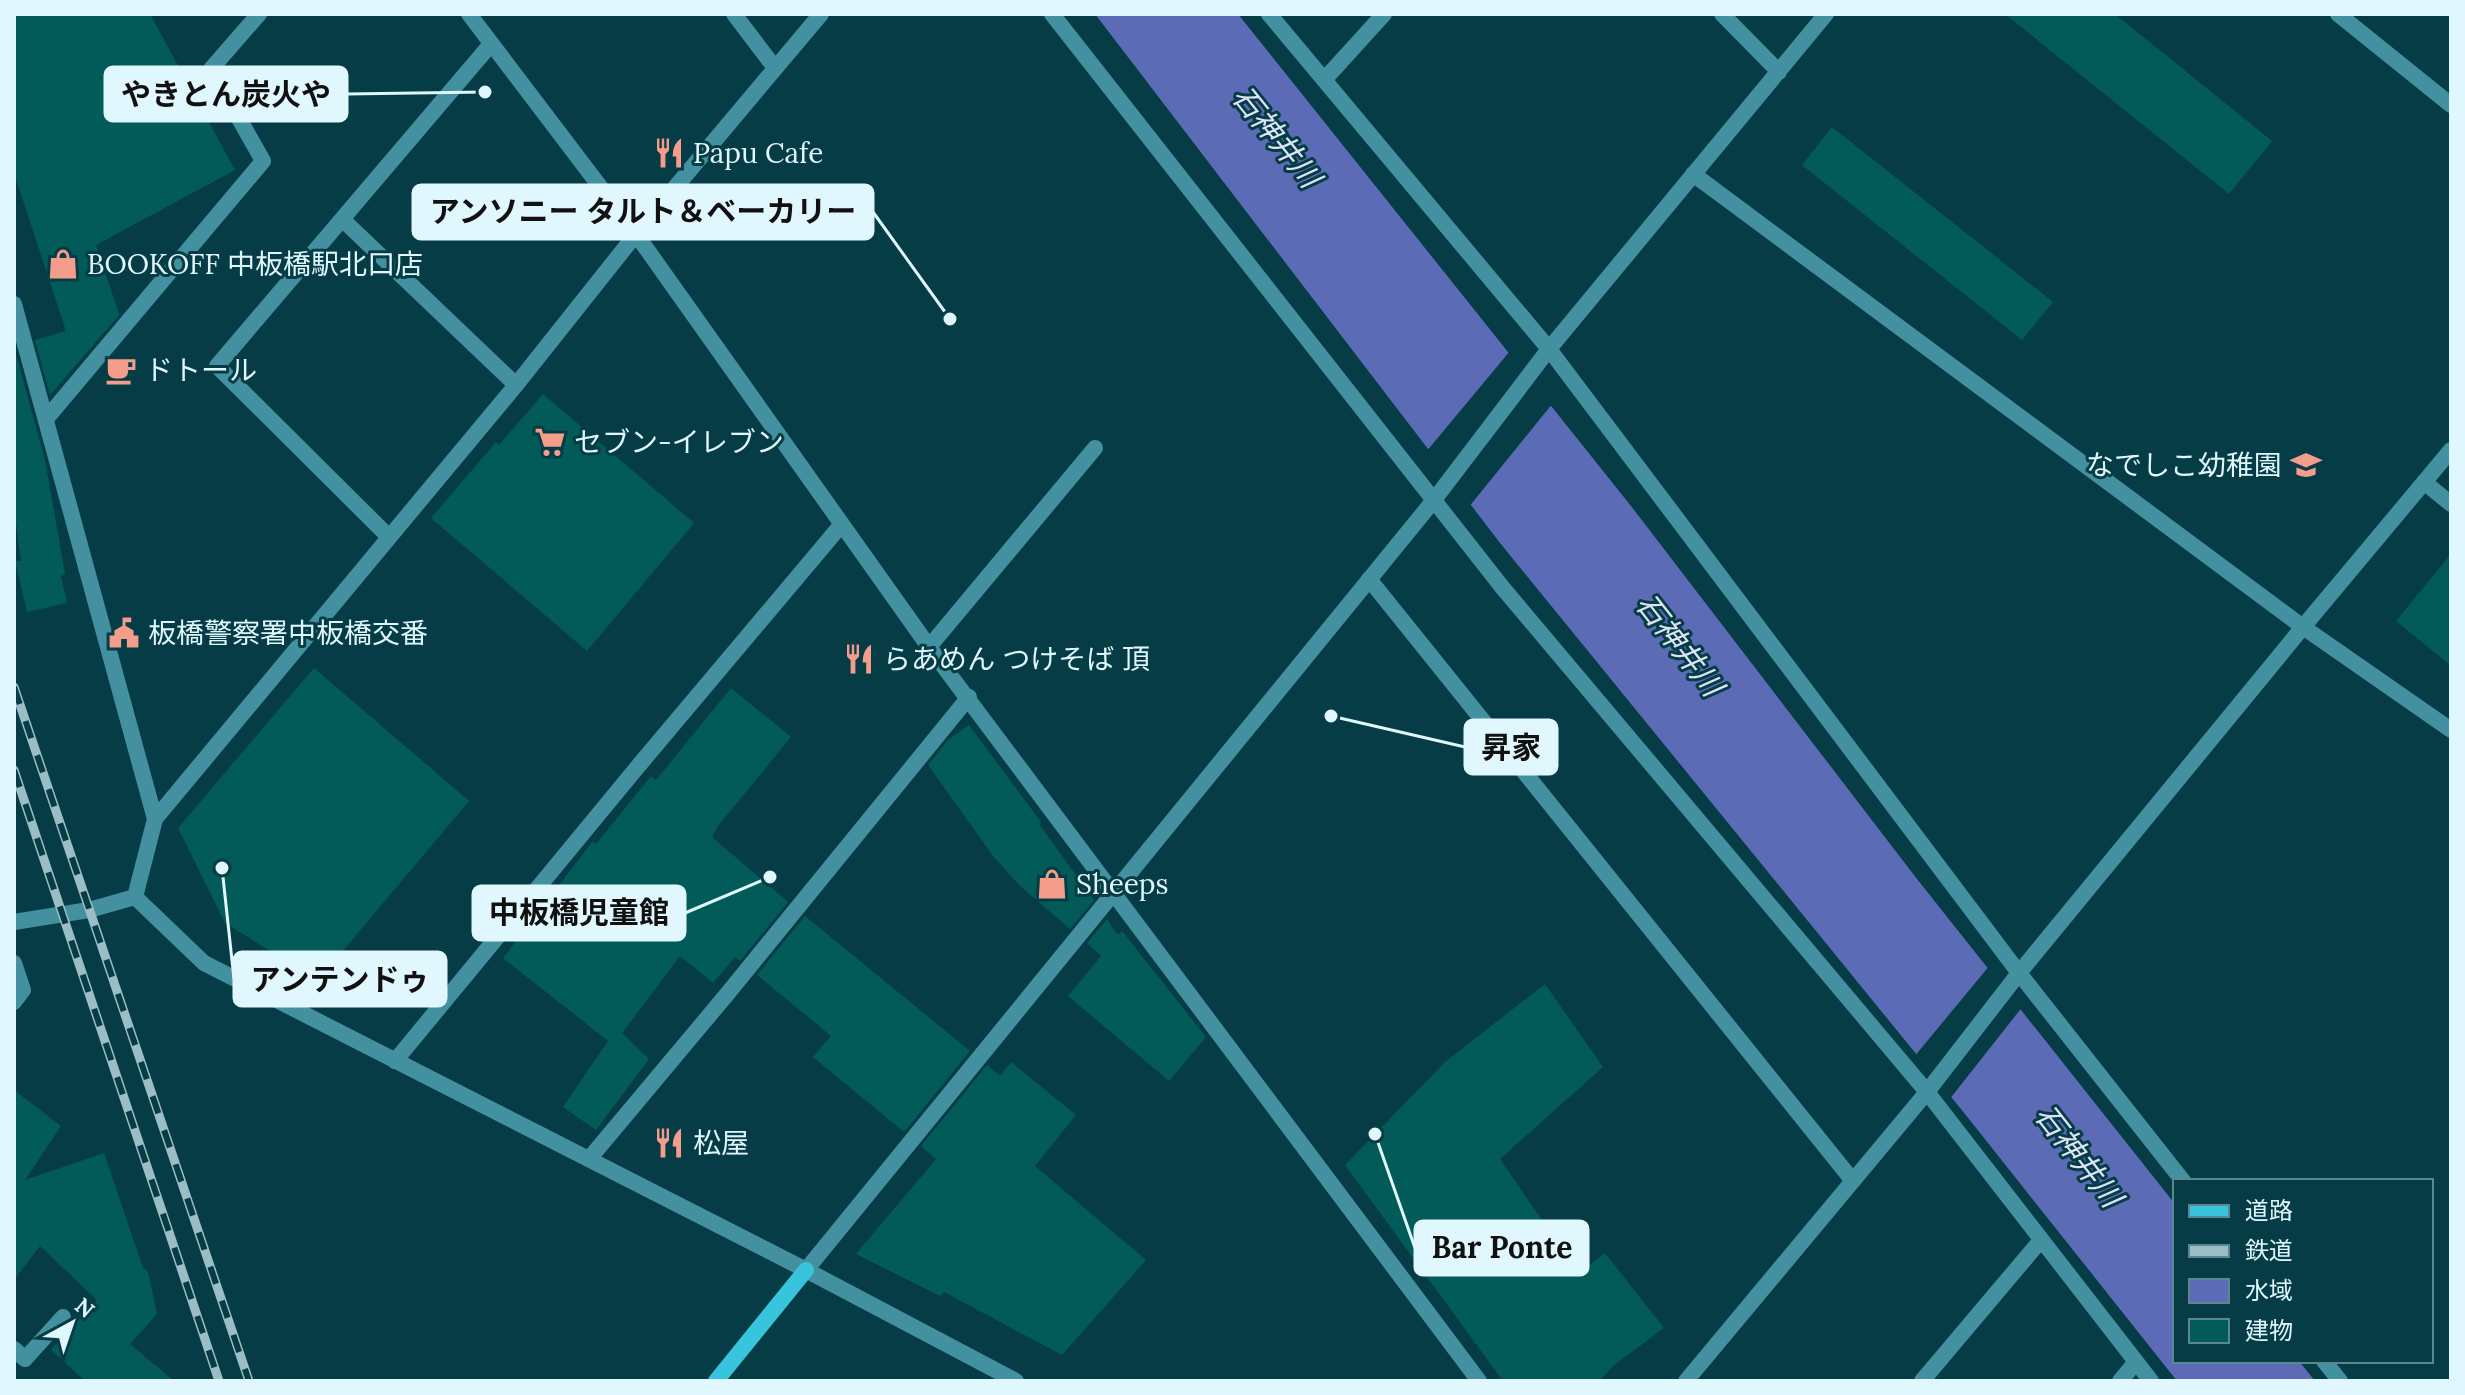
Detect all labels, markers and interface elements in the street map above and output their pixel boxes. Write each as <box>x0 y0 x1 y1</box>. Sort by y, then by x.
callout: やきとん炭火や <box>105 67 347 121</box>
text: やきとん炭火や <box>121 75 331 113</box>
water label: 石神井川 <box>1224 78 1331 197</box>
place label: Papu Cafe <box>693 135 824 171</box>
restaurant icon: Papu Cafe <box>652 136 686 170</box>
callout: アンソニー タルト＆ベーカリー <box>413 185 873 239</box>
text: アンソニー タルト＆ベーカリー <box>430 192 856 230</box>
place label: BOOKOFF 中板橋駅北口店 <box>87 246 423 282</box>
shop icon: BOOKOFF 中板橋駅北口店 <box>46 247 80 281</box>
place label: ドトール <box>145 352 257 388</box>
cafe icon: ドトール <box>104 353 138 387</box>
place label: セブン-イレブン <box>574 424 784 460</box>
supermarket icon: セブン-イレブン <box>533 425 567 459</box>
place label: なでしこ幼稚園 <box>2086 447 2282 483</box>
school or university icon: なでしこ幼稚園 <box>2289 448 2323 482</box>
water label: 石神井川 <box>1628 585 1734 706</box>
place label: 板橋警察署中板橋交番 <box>148 615 428 651</box>
public building icon: 板橋警察署中板橋交番 <box>107 616 141 650</box>
place label: らあめん つけそば 頂 <box>883 641 1150 677</box>
restaurant icon: らあめん つけそば 頂 <box>842 642 876 676</box>
callout: 昇家 <box>1465 720 1557 774</box>
text: 昇家 <box>1481 728 1541 766</box>
place label: Sheeps <box>1076 866 1169 902</box>
shop icon: Sheeps <box>1035 867 1069 901</box>
callout: 中板橋児童館 <box>473 886 685 940</box>
text: 中板橋児童館 <box>489 893 669 931</box>
callout: アンテンドゥ <box>234 952 446 1006</box>
text: アンテンドゥ <box>251 960 429 998</box>
water label: 石神井川 <box>2027 1096 2133 1217</box>
place label: 松屋 <box>693 1125 749 1161</box>
restaurant icon: 松屋 <box>652 1126 686 1160</box>
legend <box>2173 1179 2433 1363</box>
text: 道路 <box>2245 1195 2293 1226</box>
callout: Bar Ponte <box>1415 1221 1588 1275</box>
text: Bar Ponte <box>1432 1228 1572 1266</box>
text: 鉄道 <box>2245 1235 2293 1266</box>
text: 水域 <box>2245 1275 2293 1306</box>
north arrow <box>32 1283 112 1363</box>
text: N <box>69 1291 100 1324</box>
text: 建物 <box>2245 1315 2293 1346</box>

